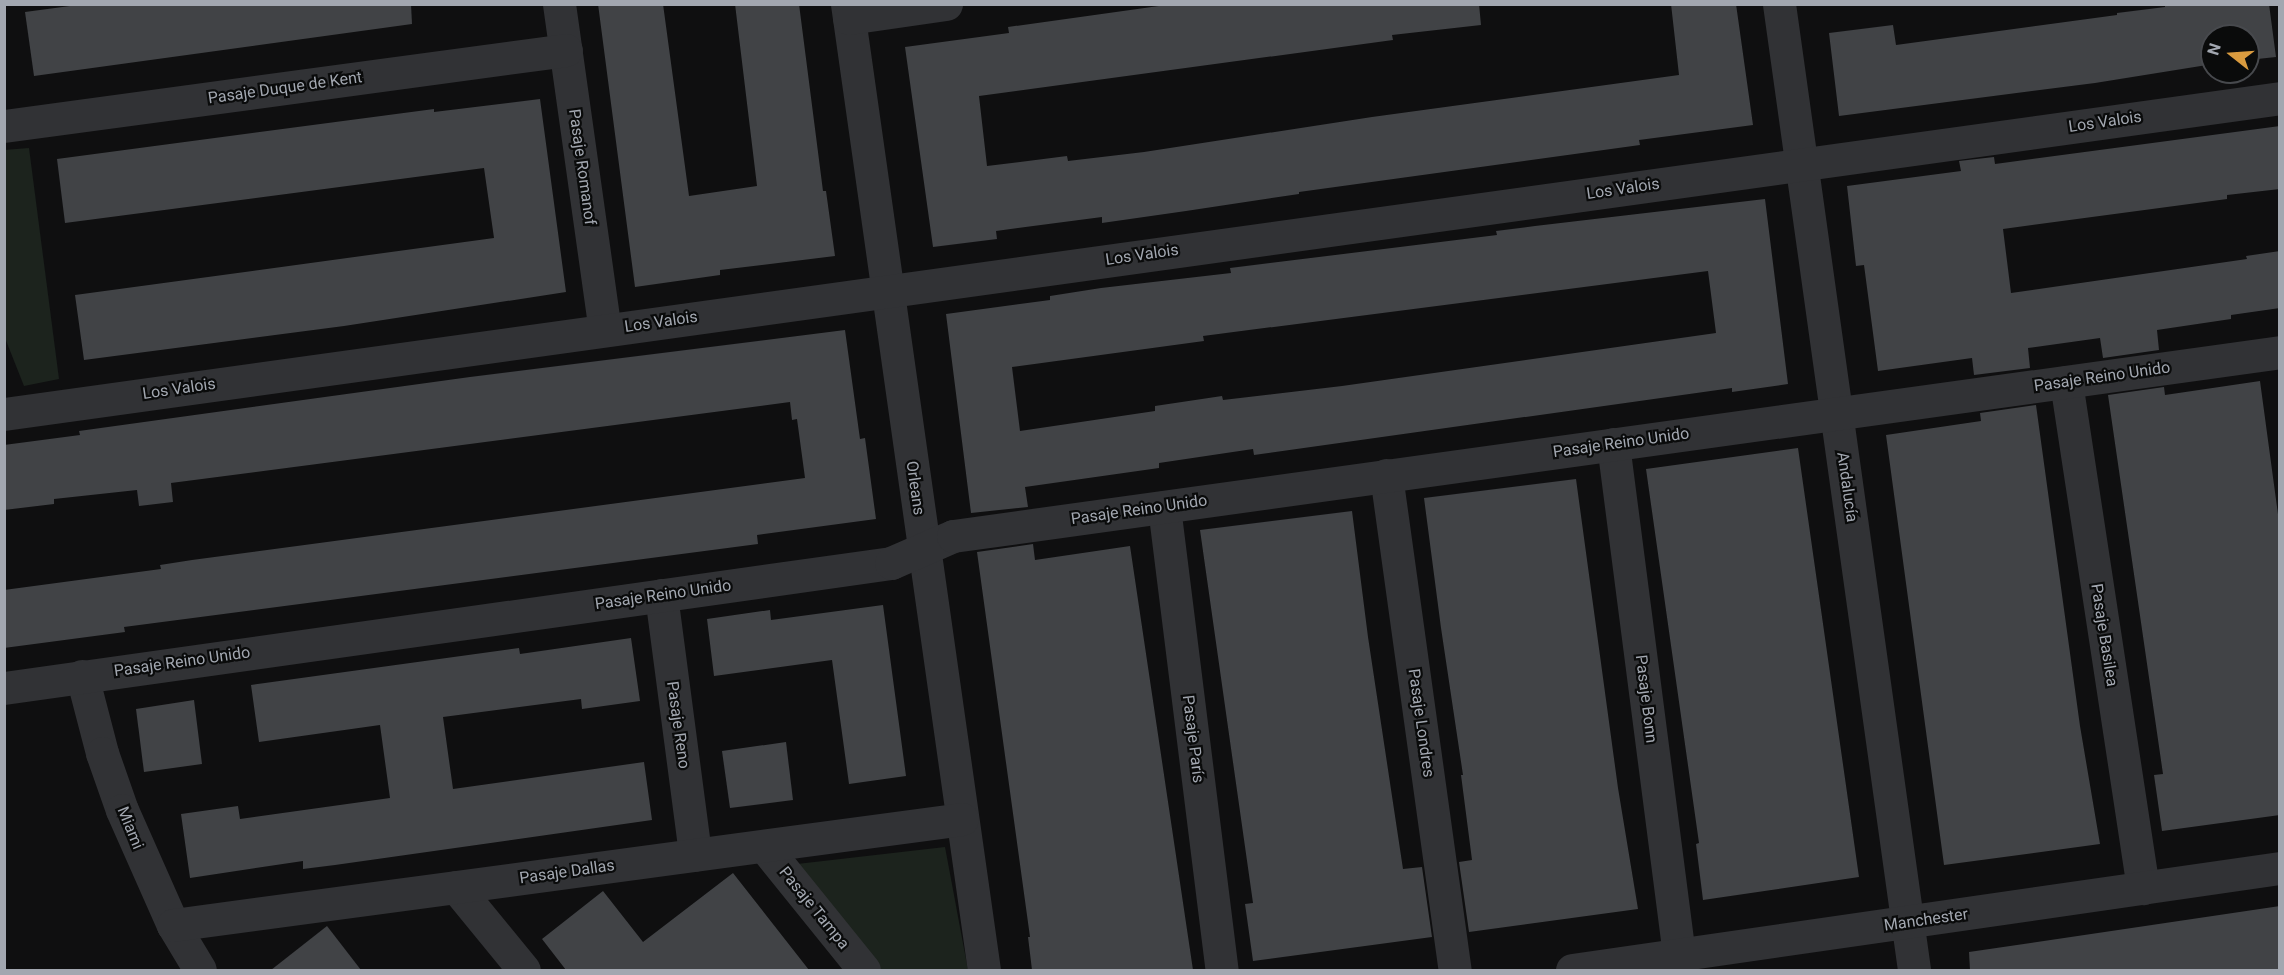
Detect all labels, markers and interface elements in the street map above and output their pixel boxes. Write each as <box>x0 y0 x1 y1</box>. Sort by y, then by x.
north arrow <box>2200 24 2260 84</box>
text: N <box>2203 41 2225 57</box>
street label: Pasaje Duque de Kent <box>207 68 363 108</box>
street label: Los Valois <box>2067 107 2143 137</box>
street label: Pasaje Romanof <box>564 108 600 226</box>
street label: Los Valois <box>1585 174 1661 204</box>
street label: Los Valois <box>1104 240 1180 270</box>
street label: Los Valois <box>623 307 699 337</box>
street label: Pasaje Reino Unido <box>2033 358 2171 396</box>
street label: Los Valois <box>141 374 217 404</box>
street label: Pasaje Reino Unido <box>1552 424 1690 462</box>
street label: Andalucía <box>1833 451 1861 523</box>
street label: Orleans <box>902 460 928 516</box>
street label: Pasaje Reino Unido <box>1070 491 1208 529</box>
street label: Pasaje Reino Unido <box>594 576 732 614</box>
street label: Pasaje Basilea <box>2086 582 2122 688</box>
street label: Pasaje Reino Unido <box>113 643 251 681</box>
street label: Pasaje Bonn <box>1631 654 1661 744</box>
street label: Pasaje Londres <box>1404 667 1438 779</box>
street label: Pasaje Reno <box>662 680 694 770</box>
street label: Pasaje París <box>1178 694 1208 784</box>
street label: Miami <box>113 804 147 852</box>
street label: Pasaje Dallas <box>518 856 616 888</box>
street label: Pasaje Tampa <box>775 863 853 953</box>
street label: Manchester <box>1883 905 1969 935</box>

